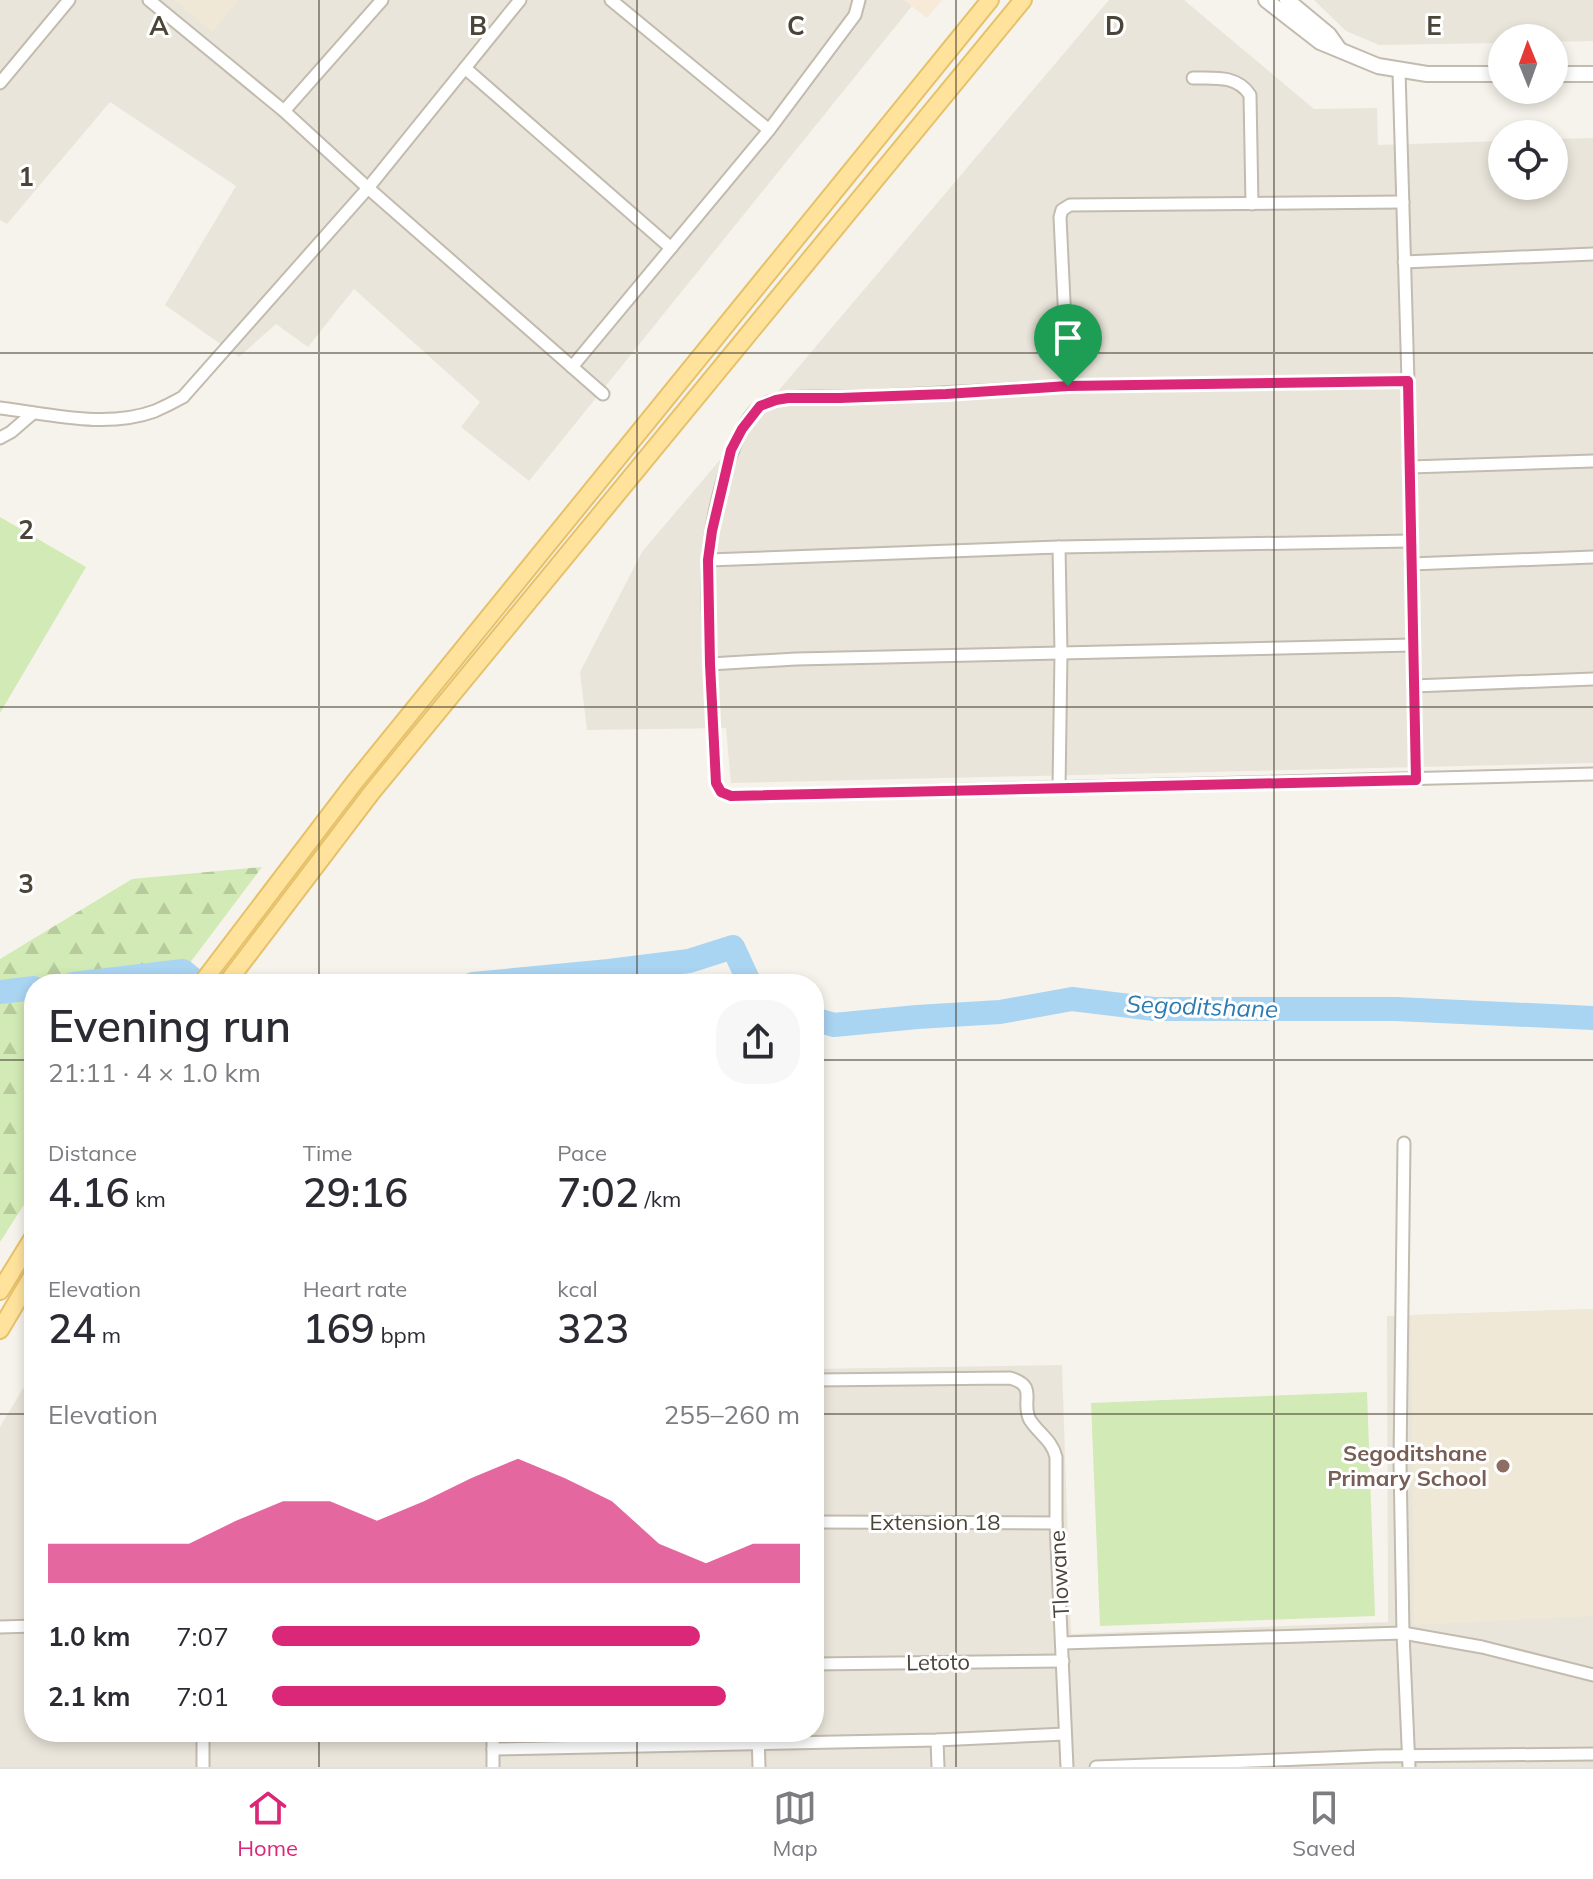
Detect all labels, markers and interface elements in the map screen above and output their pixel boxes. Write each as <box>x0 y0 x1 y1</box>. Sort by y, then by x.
text: A <box>149 9 169 42</box>
text: B <box>469 9 487 42</box>
text: C <box>787 9 805 42</box>
text: D <box>1105 9 1125 42</box>
text: E <box>1426 9 1442 42</box>
north arrow <box>1488 24 1568 104</box>
map controls <box>1488 24 1568 200</box>
button: locate <box>1488 120 1568 200</box>
text: 1 <box>18 160 34 193</box>
pin <box>1034 304 1102 386</box>
icon: arrive <box>1046 316 1090 360</box>
text: 2 <box>18 513 34 546</box>
text: 3 <box>18 867 34 900</box>
water label: Segoditshane <box>1125 988 1279 1024</box>
text: Evening run <box>48 998 291 1053</box>
button: share <box>716 1000 800 1084</box>
text: 21:11 · 4 × 1.0 km <box>48 1056 261 1089</box>
text: Distance <box>48 1139 137 1167</box>
text: Time <box>303 1139 352 1167</box>
text: Pace <box>557 1139 607 1167</box>
text: 4.16 <box>48 1167 129 1217</box>
text: 29:16 <box>303 1167 408 1217</box>
text: 7:02 <box>557 1167 639 1217</box>
text: km <box>129 1185 166 1213</box>
text: /km <box>639 1185 681 1213</box>
text: Elevation <box>48 1275 141 1303</box>
text: Heart rate <box>303 1275 407 1303</box>
text: kcal <box>557 1275 598 1303</box>
text: 24 <box>48 1303 96 1353</box>
text: 169 <box>303 1303 375 1353</box>
text: 323 <box>557 1303 629 1353</box>
text: m <box>96 1321 121 1349</box>
text: bpm <box>375 1321 426 1349</box>
text: Elevation <box>48 1398 158 1431</box>
text: 255–260 m <box>664 1398 800 1431</box>
place label: Segoditshane Primary School <box>1327 1439 1487 1492</box>
marker: Segoditshane Primary School <box>1494 1457 1512 1475</box>
street label: Extension 18 <box>870 1508 1000 1536</box>
street label: Tlowane <box>1043 1529 1075 1619</box>
text: 1.0 km <box>48 1620 131 1653</box>
text: 7:07 <box>176 1620 229 1653</box>
street label: Letoto <box>906 1647 970 1677</box>
text: 2.1 km <box>48 1680 131 1713</box>
text: 7:01 <box>176 1680 229 1713</box>
tab: Home <box>237 1786 298 1862</box>
tab: Map <box>772 1786 818 1862</box>
tab: Saved <box>1292 1786 1356 1862</box>

